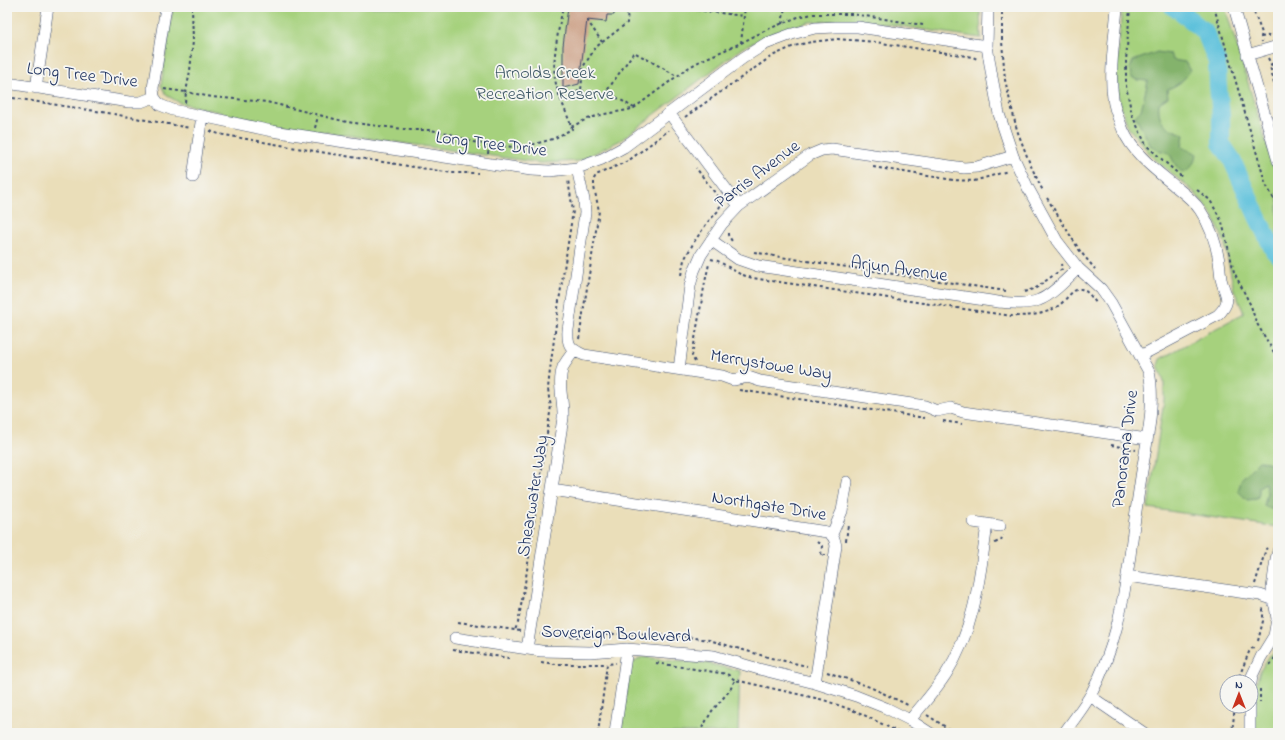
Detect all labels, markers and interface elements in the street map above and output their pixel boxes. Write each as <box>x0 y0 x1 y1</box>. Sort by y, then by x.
street label: Long Tree Drive <box>25 56 140 97</box>
park label: Arnolds Creek Recreation Reserve <box>476 61 615 108</box>
street label: Long Tree Drive <box>434 125 549 166</box>
street label: Parris Avenue <box>710 134 807 216</box>
street label: Arjun Avenue <box>849 250 950 290</box>
street label: Merrystowe Way <box>708 344 834 388</box>
street label: Panorama Drive <box>1106 388 1146 509</box>
street label: Shearwater Way <box>512 433 556 559</box>
street label: Northgate Drive <box>710 485 829 530</box>
street label: Sovereign Boulevard <box>541 619 691 652</box>
north arrow <box>1219 674 1259 714</box>
text: N <box>1235 677 1243 693</box>

